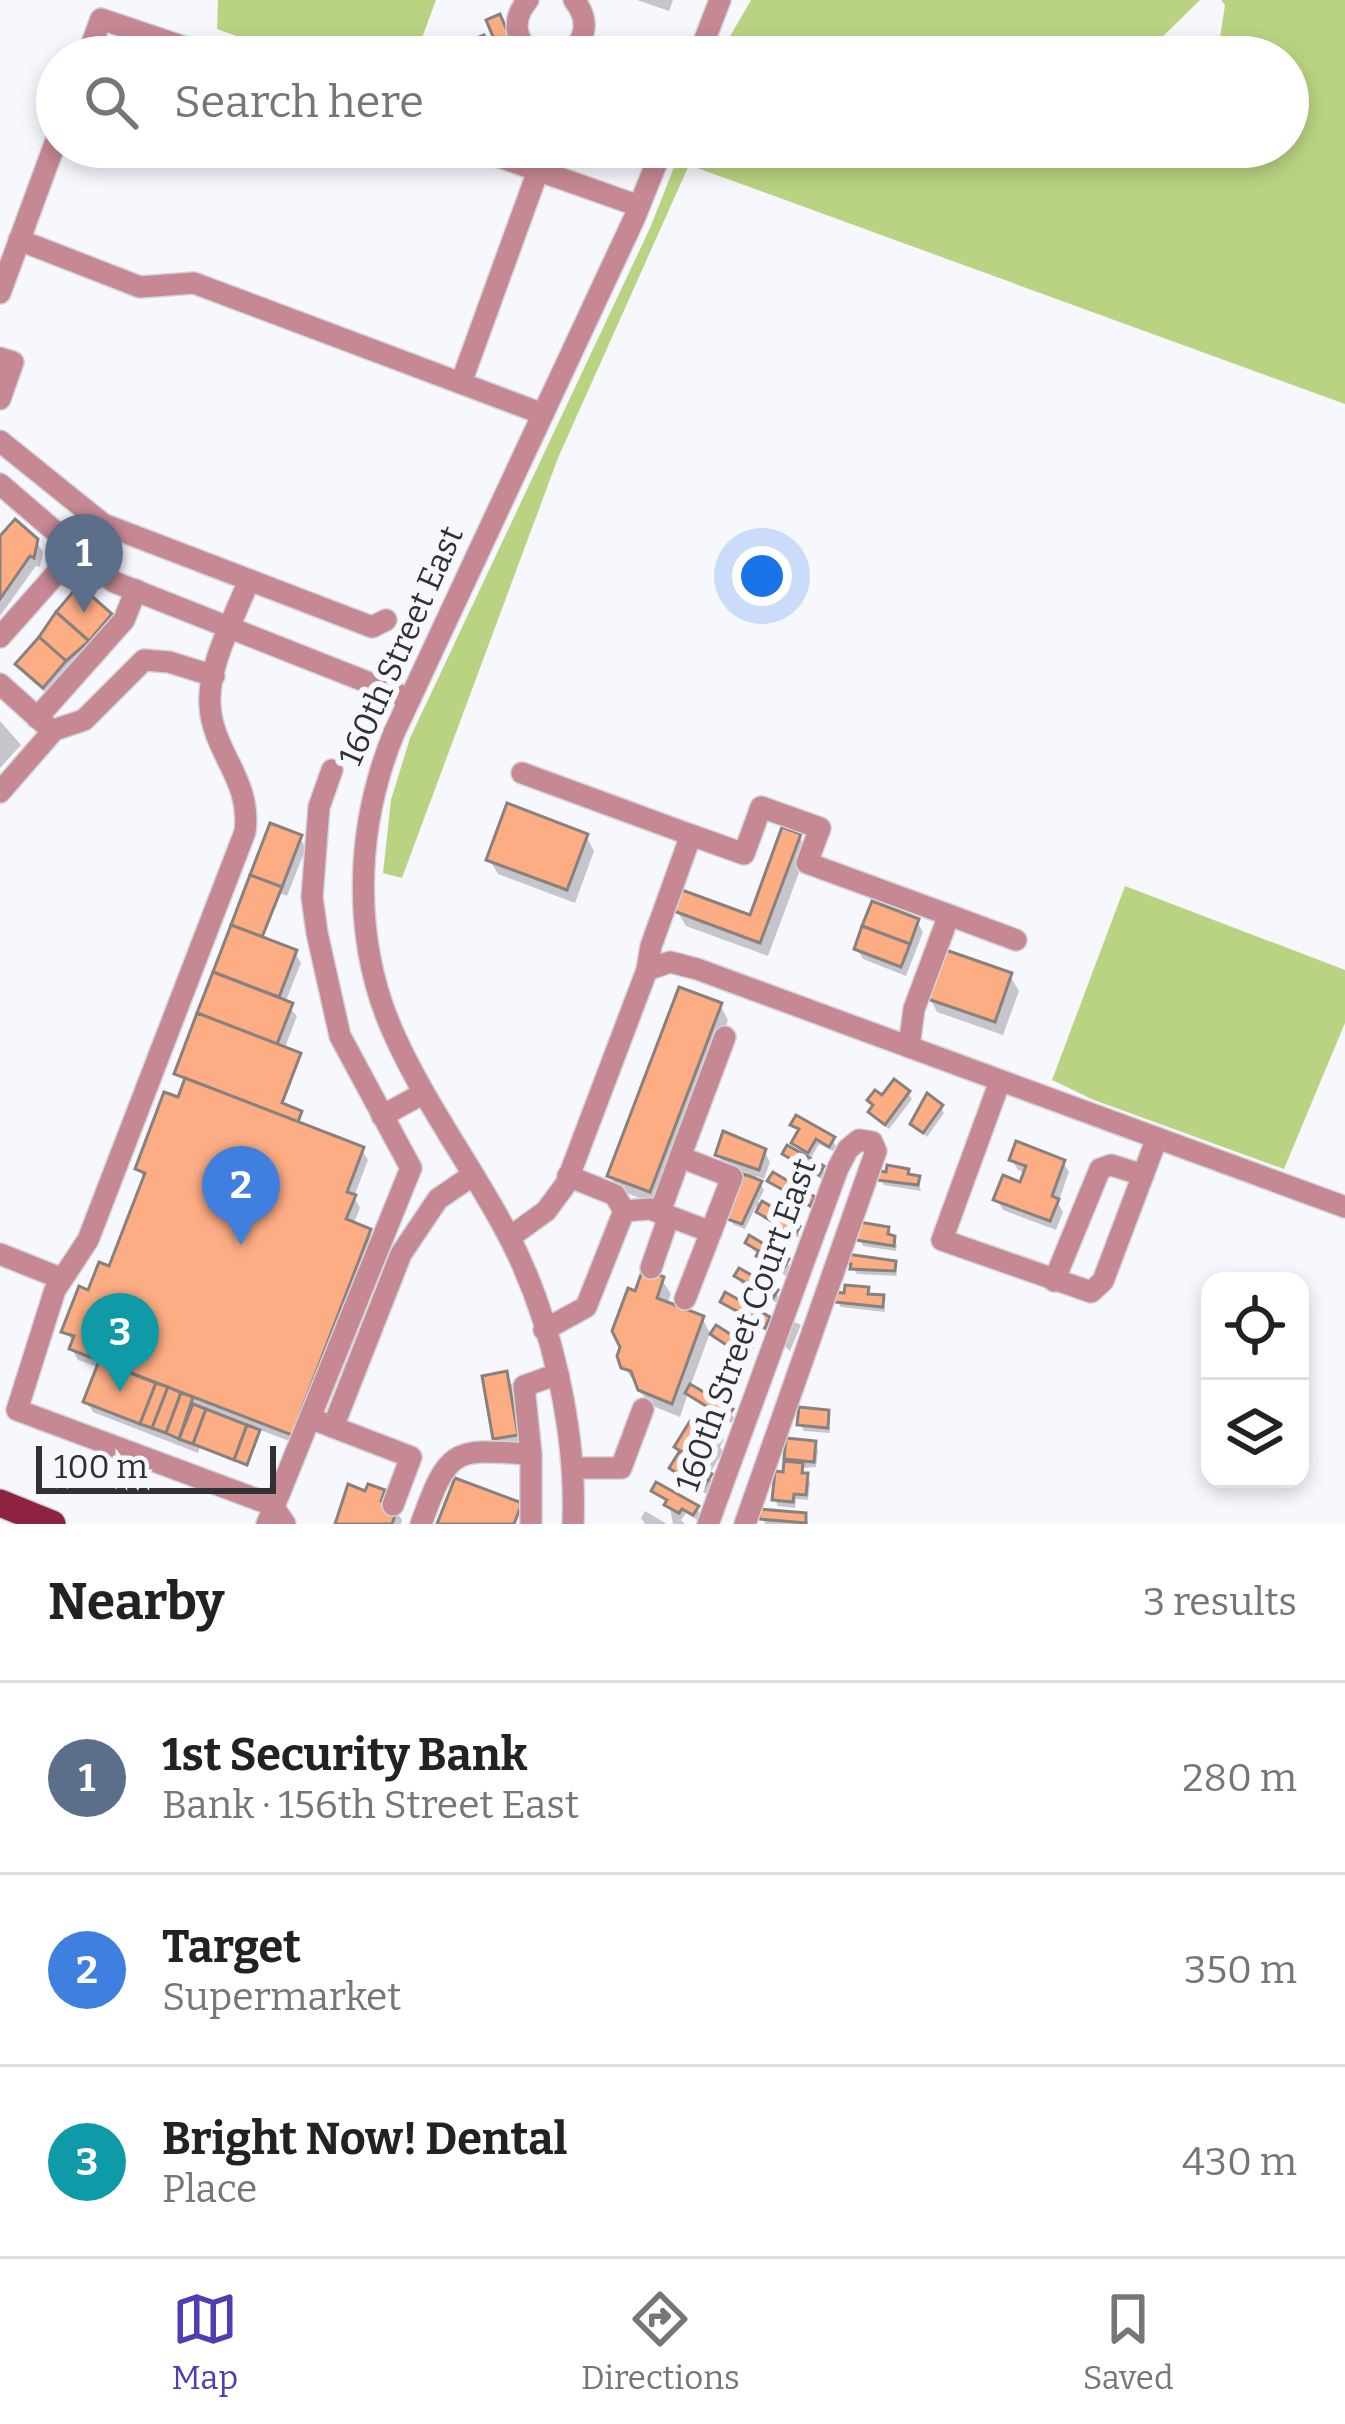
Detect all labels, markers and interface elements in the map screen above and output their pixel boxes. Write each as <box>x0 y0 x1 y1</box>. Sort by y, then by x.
search box <box>36 36 1309 168</box>
icon: search <box>78 69 144 135</box>
text: Search here <box>174 75 424 129</box>
pin: 1 <box>45 514 123 613</box>
street label: 160th Street East <box>330 520 472 772</box>
your location <box>732 546 792 606</box>
pin: 2 <box>202 1146 280 1245</box>
street label: 160th Street Court East <box>667 1153 825 1497</box>
map controls <box>1201 1272 1309 1488</box>
button: locate <box>1201 1272 1309 1380</box>
pin: 3 <box>81 1293 159 1392</box>
button: layers <box>1201 1380 1309 1488</box>
scale bar <box>36 1440 276 1493</box>
text: 100 m <box>54 1447 148 1487</box>
text: Nearby <box>48 1571 224 1633</box>
text: 3 results <box>1143 1579 1297 1625</box>
text: 1st Security Bank <box>162 1728 527 1782</box>
text: 1 <box>79 1755 95 1801</box>
text: 280 m <box>1182 1755 1297 1801</box>
text: Bank · 156th Street East <box>162 1782 579 1828</box>
text: Target <box>162 1920 301 1974</box>
text: 2 <box>76 1947 98 1993</box>
text: 350 m <box>1184 1947 1297 1993</box>
text: Supermarket <box>162 1974 402 2020</box>
text: Bright Now! Dental <box>162 2112 567 2166</box>
text: 3 <box>76 2139 98 2185</box>
text: 430 m <box>1182 2139 1297 2185</box>
text: Place <box>162 2166 257 2212</box>
tab: Map <box>172 2286 238 2398</box>
tab: Directions <box>581 2286 740 2398</box>
tab: Saved <box>1083 2286 1173 2398</box>

